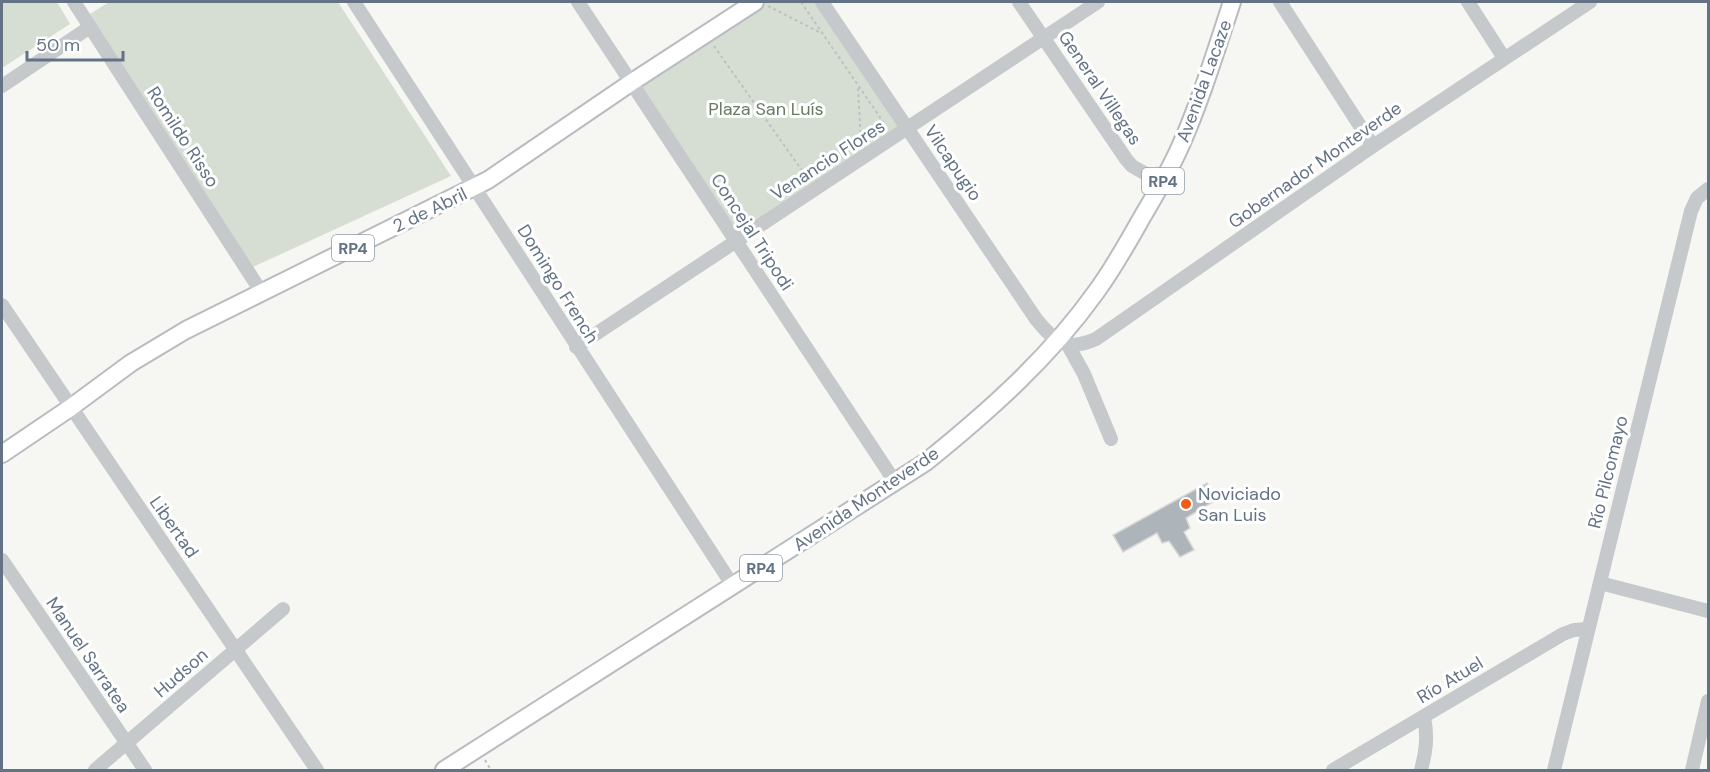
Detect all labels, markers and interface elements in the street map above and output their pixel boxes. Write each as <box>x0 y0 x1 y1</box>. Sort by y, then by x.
street label: Avenida Lacaze <box>1171 16 1237 146</box>
scale bar <box>27 24 123 62</box>
street label: General Villegas <box>1053 26 1147 150</box>
text: 50 m <box>36 33 80 57</box>
street label: Romildo Risso <box>141 82 225 192</box>
street label: Gobernador Monteverde <box>1224 96 1406 234</box>
park label: Plaza San Luís <box>708 97 824 121</box>
street label: Venancio Flores <box>766 114 890 206</box>
street label: Vilcapugio <box>919 120 987 206</box>
road number: RP4 <box>1142 168 1184 194</box>
street label: Concejal Tripodi <box>705 169 799 295</box>
street label: 2 de Abril <box>389 182 471 238</box>
street label: Domingo French <box>512 220 604 348</box>
road number: RP4 <box>332 235 374 261</box>
street label: Río Pilcomayo <box>1582 413 1634 531</box>
street label: Avenida Monteverde <box>789 441 943 557</box>
place label: Noviciado San Luis <box>1198 482 1281 527</box>
street label: Libertad <box>144 491 204 563</box>
marker: Noviciado San Luis <box>1179 497 1193 511</box>
road number: RP4 <box>740 555 782 581</box>
street label: Manuel Sarratea <box>40 593 136 717</box>
street label: Hudson <box>149 643 213 703</box>
street label: Río Atuel <box>1413 651 1487 709</box>

